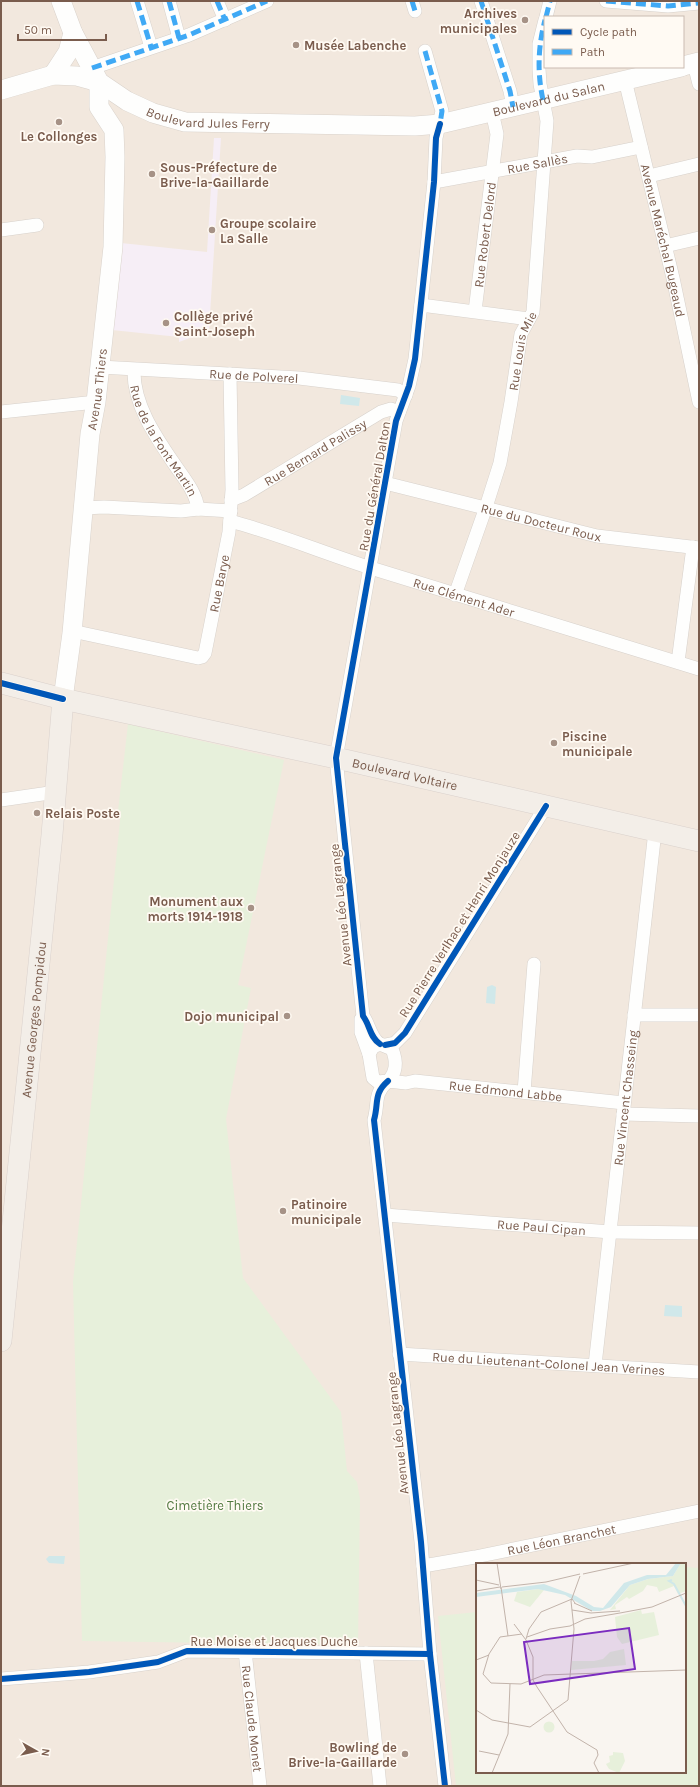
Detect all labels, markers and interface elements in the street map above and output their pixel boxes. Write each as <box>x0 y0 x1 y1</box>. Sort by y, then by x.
place label: Archives municipales <box>440 6 517 36</box>
marker: Archives municipales <box>520 15 530 25</box>
scale bar <box>18 16 106 42</box>
legend <box>544 16 684 68</box>
text: 50 m <box>24 23 52 37</box>
text: Cycle path <box>580 25 637 39</box>
place label: Musée Labenche <box>304 38 406 53</box>
marker: Musée Labenche <box>291 40 301 50</box>
text: Path <box>580 45 605 59</box>
street label: Boulevard du Salan <box>491 78 606 119</box>
street label: Boulevard Jules Ferry <box>144 104 270 131</box>
marker: Le Collonges <box>54 117 64 127</box>
place label: Le Collonges <box>21 129 98 144</box>
street label: Rue Sallès <box>506 151 569 177</box>
place label: Sous-Préfecture de Brive-la-Gaillarde <box>160 160 277 190</box>
street label: Avenue Maréchal Bugeaud <box>638 163 688 318</box>
marker: Sous-Préfecture de Brive-la-Gaillarde <box>147 169 157 179</box>
street label: Rue Robert Delord <box>471 181 499 288</box>
place label: Groupe scolaire La Salle <box>220 216 317 246</box>
marker: Groupe scolaire La Salle <box>207 225 217 235</box>
place label: Collège privé Saint-Joseph <box>174 309 255 339</box>
street label: Rue Louis Mie <box>506 309 540 392</box>
marker: Collège privé Saint-Joseph <box>161 318 171 328</box>
street label: Avenue Thiers <box>84 347 110 431</box>
street label: Rue de Polverel <box>209 366 299 386</box>
street label: Rue de la Font Martin <box>127 384 200 499</box>
street label: Rue Bernard Palissy <box>261 416 369 489</box>
street label: Rue du Général Dalton <box>356 420 393 552</box>
street label: Rue du Docteur Roux <box>479 500 602 544</box>
street label: Rue Barye <box>206 553 232 614</box>
street label: Rue Clément Ader <box>411 575 517 620</box>
place label: Piscine municipale <box>562 729 632 759</box>
marker: Piscine municipale <box>549 738 559 748</box>
street label: Boulevard Voltaire <box>351 755 459 794</box>
place label: Relais Poste <box>45 806 120 821</box>
marker: Relais Poste <box>32 808 42 818</box>
street label: Rue Pierre Verlhac et Henri Monjauze <box>396 828 523 1020</box>
street label: Avenue Léo Lagrange <box>327 843 354 967</box>
place label: Monument aux morts 1914-1918 <box>148 894 243 924</box>
marker: Monument aux morts 1914-1918 <box>246 903 256 913</box>
street label: Avenue Georges Pompidou <box>19 941 49 1099</box>
place label: Dojo municipal <box>184 1009 279 1024</box>
marker: Dojo municipal <box>282 1011 292 1021</box>
street label: Rue Vincent Chasseing <box>610 1028 641 1166</box>
street label: Rue Edmond Labbe <box>448 1078 563 1104</box>
place label: Patinoire municipale <box>291 1197 361 1227</box>
marker: Patinoire municipale <box>278 1206 288 1216</box>
street label: Rue Paul Cipan <box>497 1216 587 1238</box>
street label: Rue du Lieutenant-Colonel Jean Verines <box>432 1349 666 1378</box>
street label: Avenue Léo Lagrange <box>384 1371 411 1495</box>
park label: Cimetière Thiers <box>166 1498 264 1513</box>
street label: Rue Léon Branchet <box>506 1521 617 1558</box>
inset map <box>476 1563 686 1773</box>
street label: Rue Moise et Jacques Duche <box>190 1634 358 1650</box>
street label: Rue Claude Monet <box>239 1664 265 1773</box>
north arrow <box>16 1731 56 1771</box>
place label: Bowling de Brive-la-Gaillarde <box>288 1740 397 1770</box>
text: N <box>38 1748 52 1757</box>
marker: Bowling de Brive-la-Gaillarde <box>400 1749 410 1759</box>

